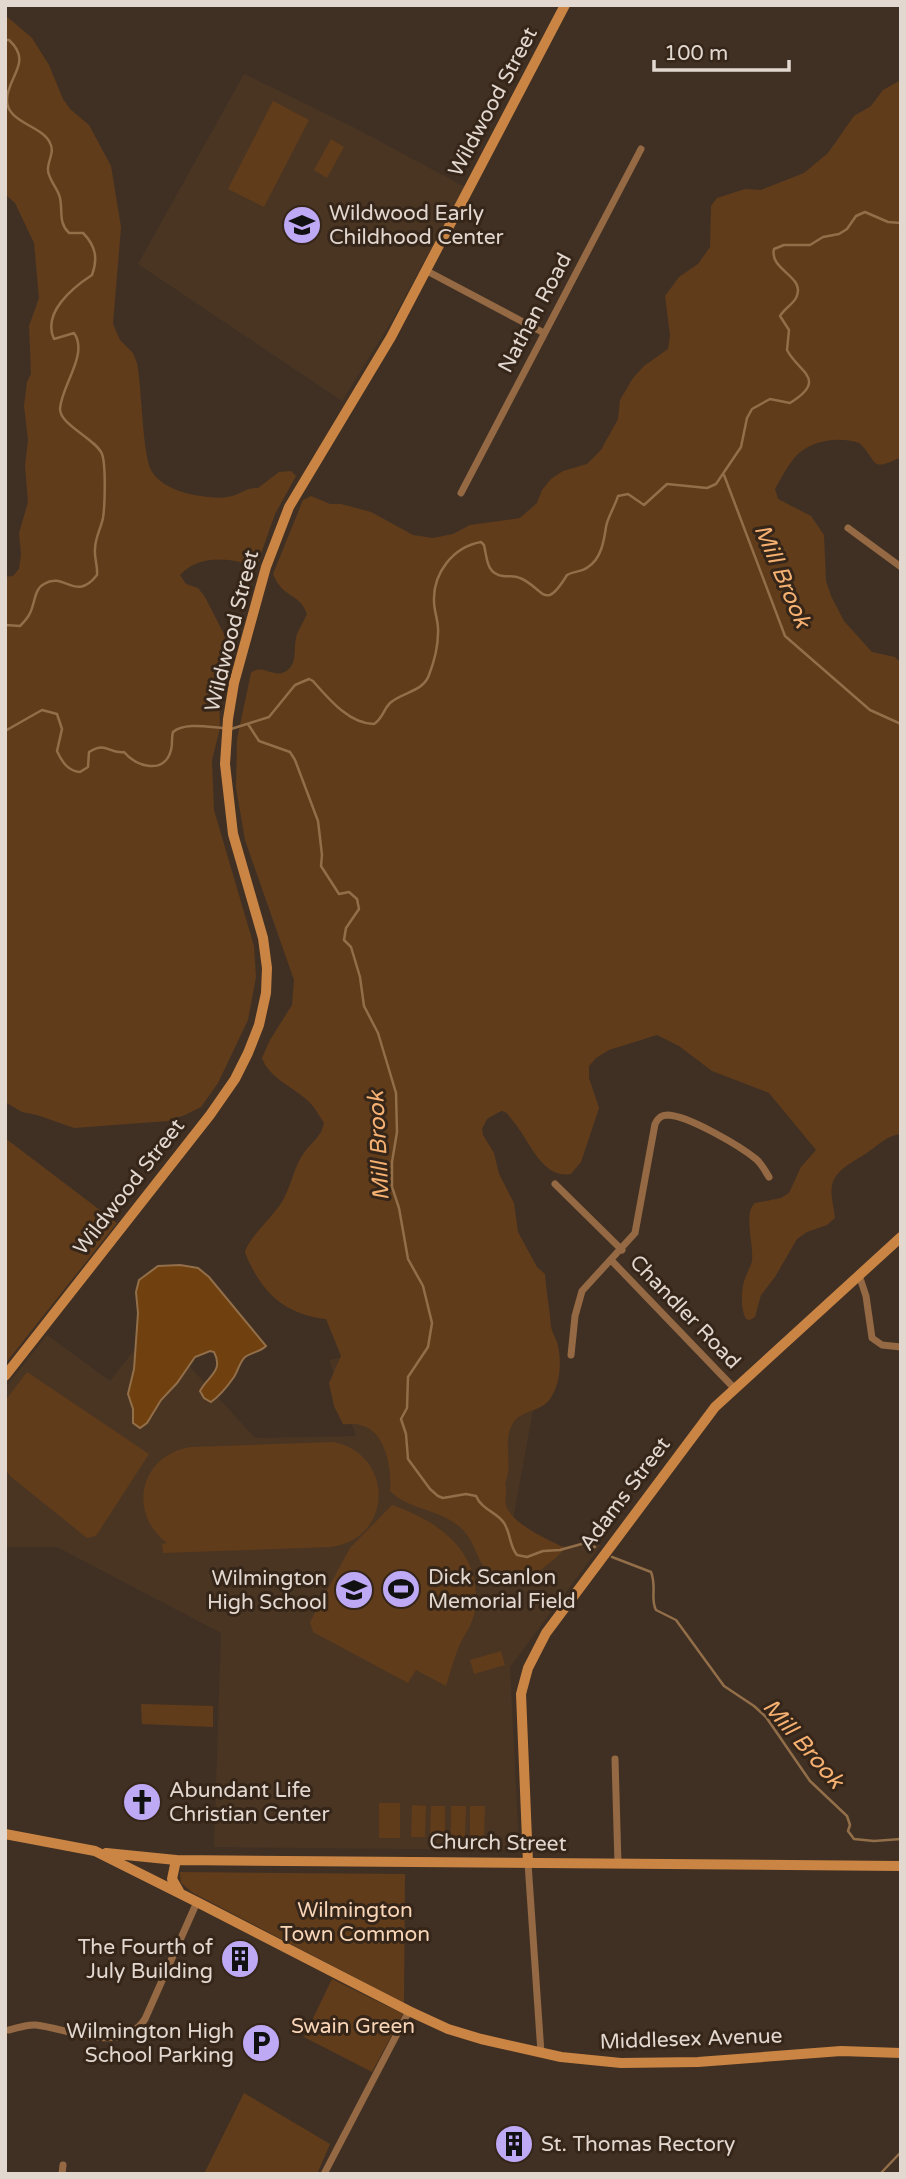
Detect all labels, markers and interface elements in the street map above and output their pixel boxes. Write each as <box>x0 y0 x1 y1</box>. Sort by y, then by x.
street label: Wildwood Street <box>443 23 543 181</box>
scale bar <box>654 28 789 72</box>
text: 100 m <box>664 41 728 66</box>
place label: Wildwood Early Childhood Center <box>329 201 504 250</box>
school or university icon: Wildwood Early Childhood Center <box>281 204 323 246</box>
street label: Nathan Road <box>493 249 577 377</box>
water label: Mill Brook <box>748 520 817 633</box>
street label: Wildwood Street <box>200 548 264 714</box>
water label: Mill Brook <box>362 1089 396 1202</box>
street label: Wildwood Street <box>68 1114 190 1260</box>
street label: Chandler Road <box>624 1250 746 1374</box>
street label: Adams Street <box>574 1432 676 1556</box>
place label: Dick Scanlon Memorial Field <box>428 1565 576 1614</box>
place label: Wilmington High School <box>207 1566 327 1615</box>
sports icon: Dick Scanlon Memorial Field <box>380 1568 422 1610</box>
school or university icon: Wilmington High School <box>333 1569 375 1611</box>
water label: Mill Brook <box>756 1693 851 1796</box>
place label: Abundant Life Christian Center <box>169 1778 329 1827</box>
church icon: Abundant Life Christian Center <box>121 1781 163 1823</box>
street label: Church Street <box>429 1829 567 1857</box>
park label: Wilmington Town Common <box>280 1898 430 1947</box>
place label: The Fourth of July Building <box>78 1935 213 1984</box>
building icon: The Fourth of July Building <box>219 1938 261 1980</box>
park label: Swain Green <box>291 2014 415 2039</box>
place label: Wilmington High School Parking <box>66 2019 234 2068</box>
parking icon: Wilmington High School Parking <box>240 2022 282 2064</box>
street label: Middlesex Avenue <box>599 2023 783 2055</box>
building icon: St. Thomas Rectory <box>493 2123 535 2165</box>
place label: St. Thomas Rectory <box>541 2132 735 2157</box>

